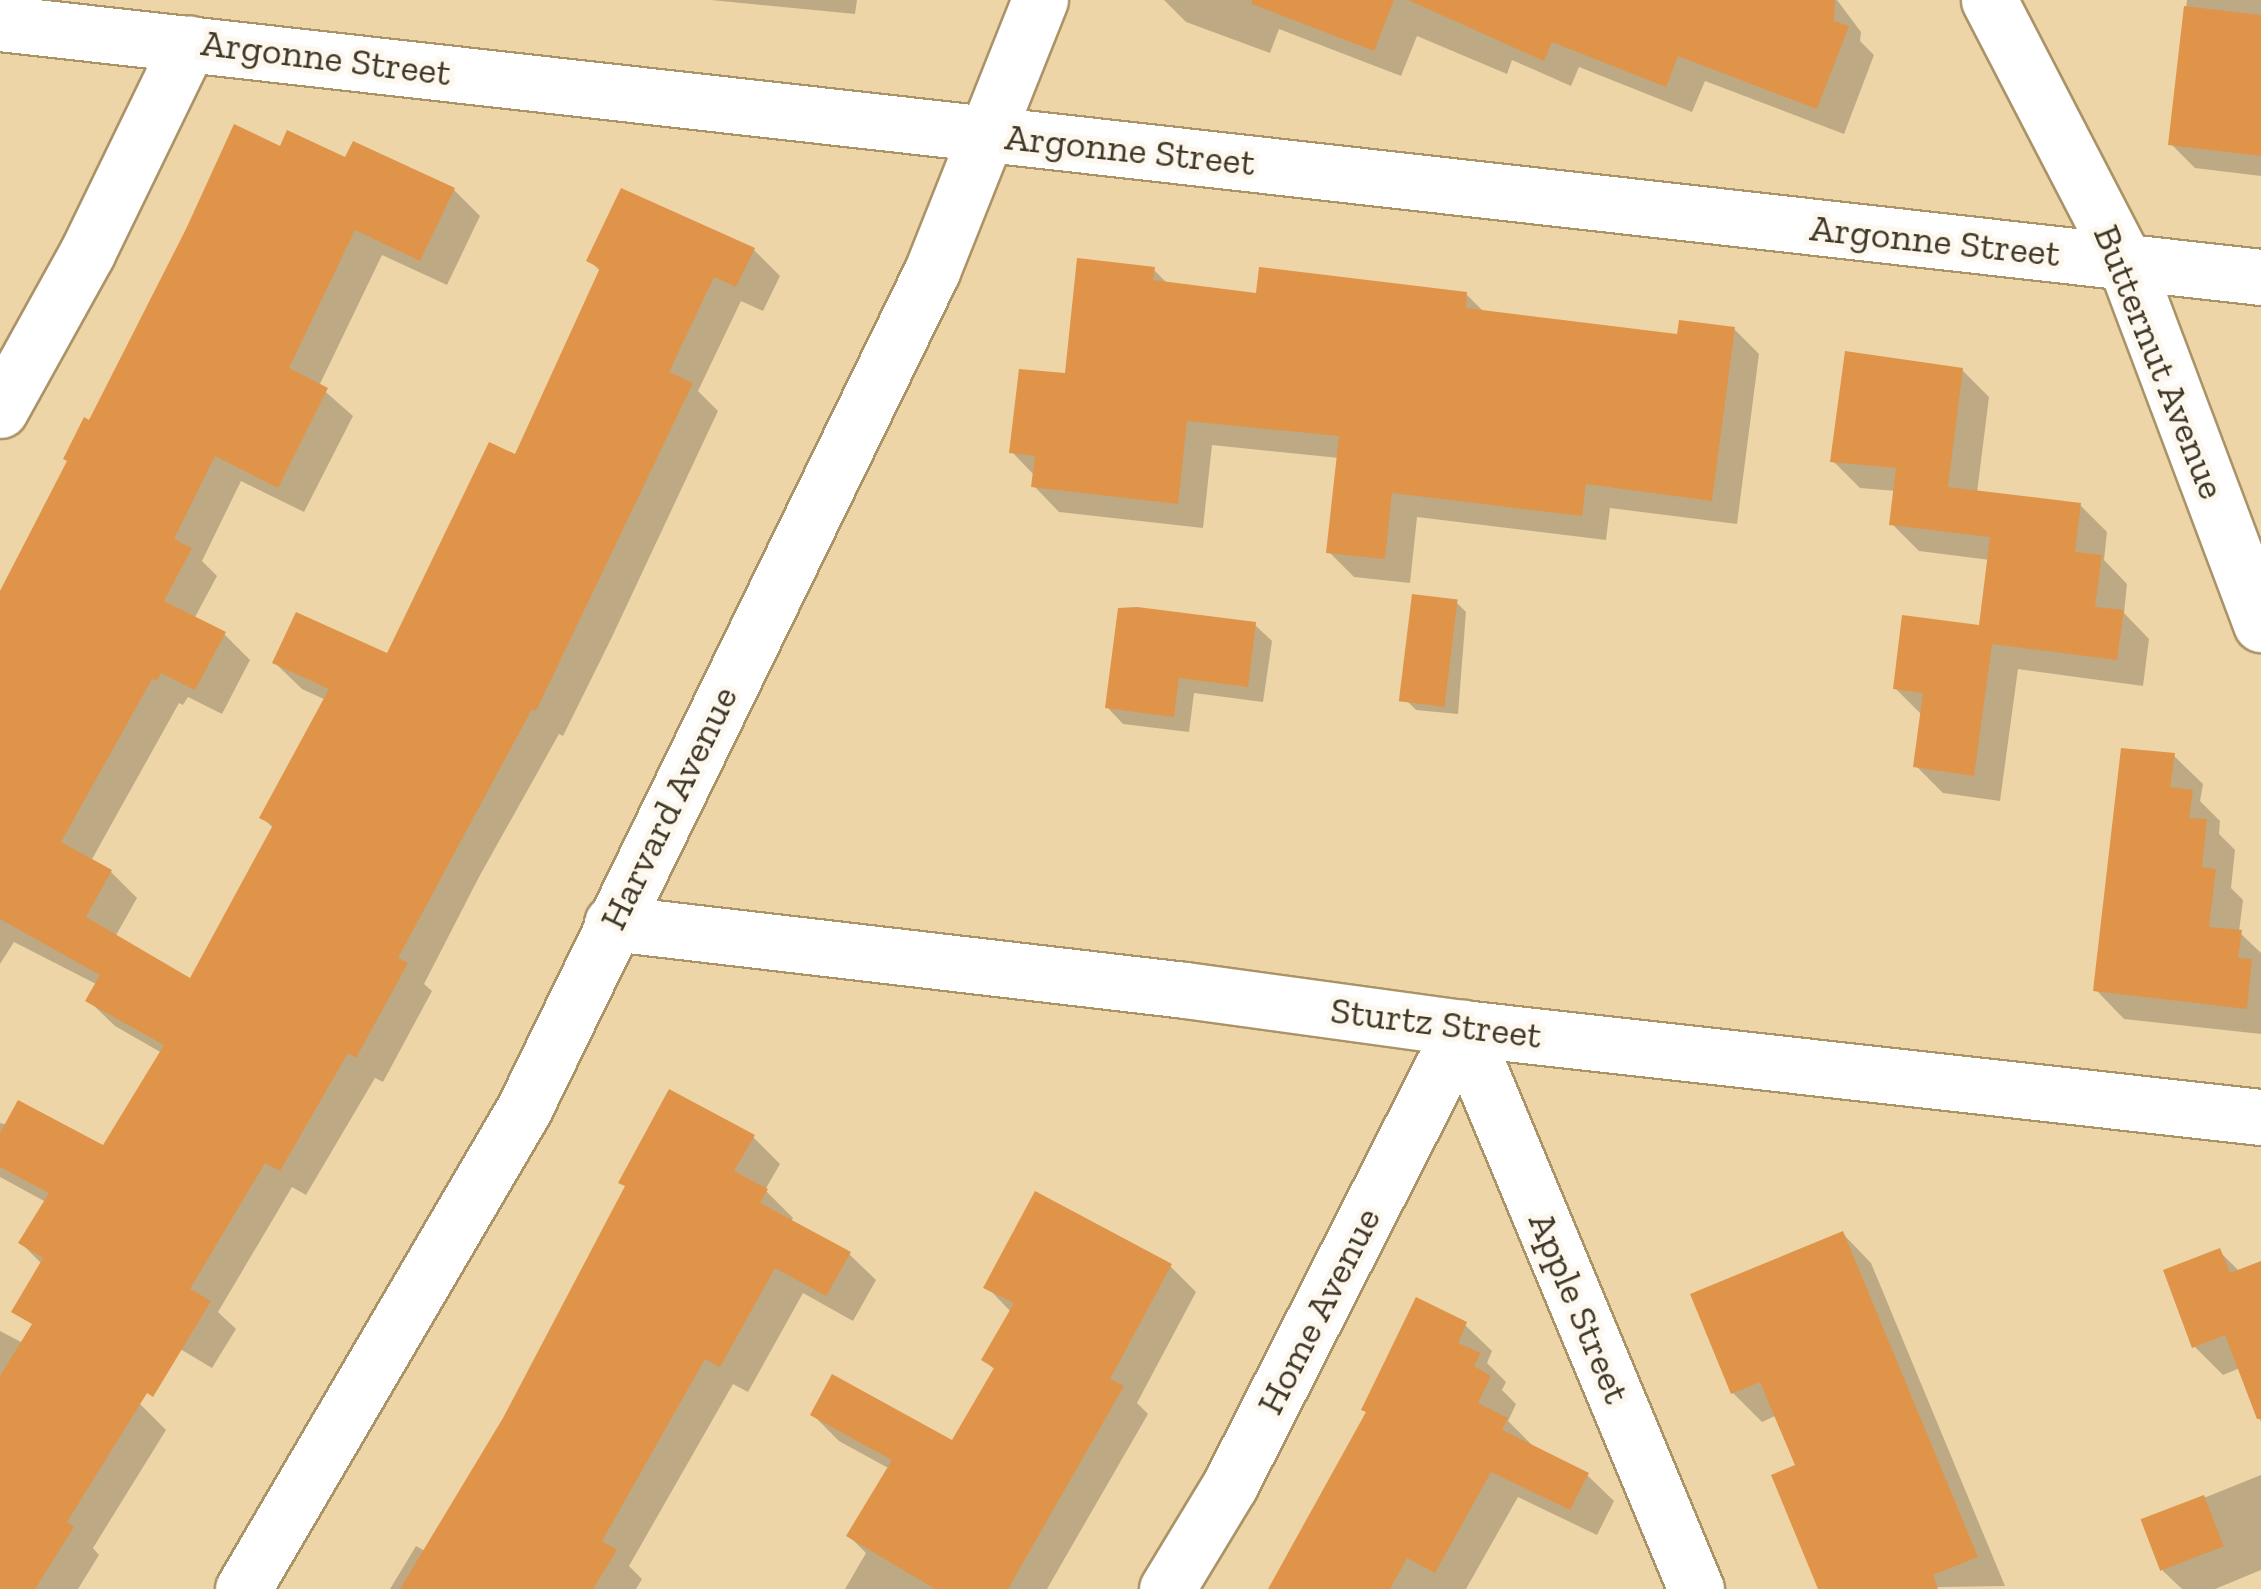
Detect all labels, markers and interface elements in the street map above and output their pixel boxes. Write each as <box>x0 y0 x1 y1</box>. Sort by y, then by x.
street label: Argonne Street <box>199 20 453 96</box>
street label: Argonne Street <box>1003 114 1257 186</box>
street label: Argonne Street <box>1808 205 2062 277</box>
street label: Butternut Avenue <box>2083 218 2235 506</box>
street label: Harvard Avenue <box>590 678 748 938</box>
street label: Sturtz Street <box>1328 987 1544 1059</box>
street label: Home Avenue <box>1247 1200 1391 1422</box>
street label: Apple Street <box>1518 1206 1640 1410</box>

